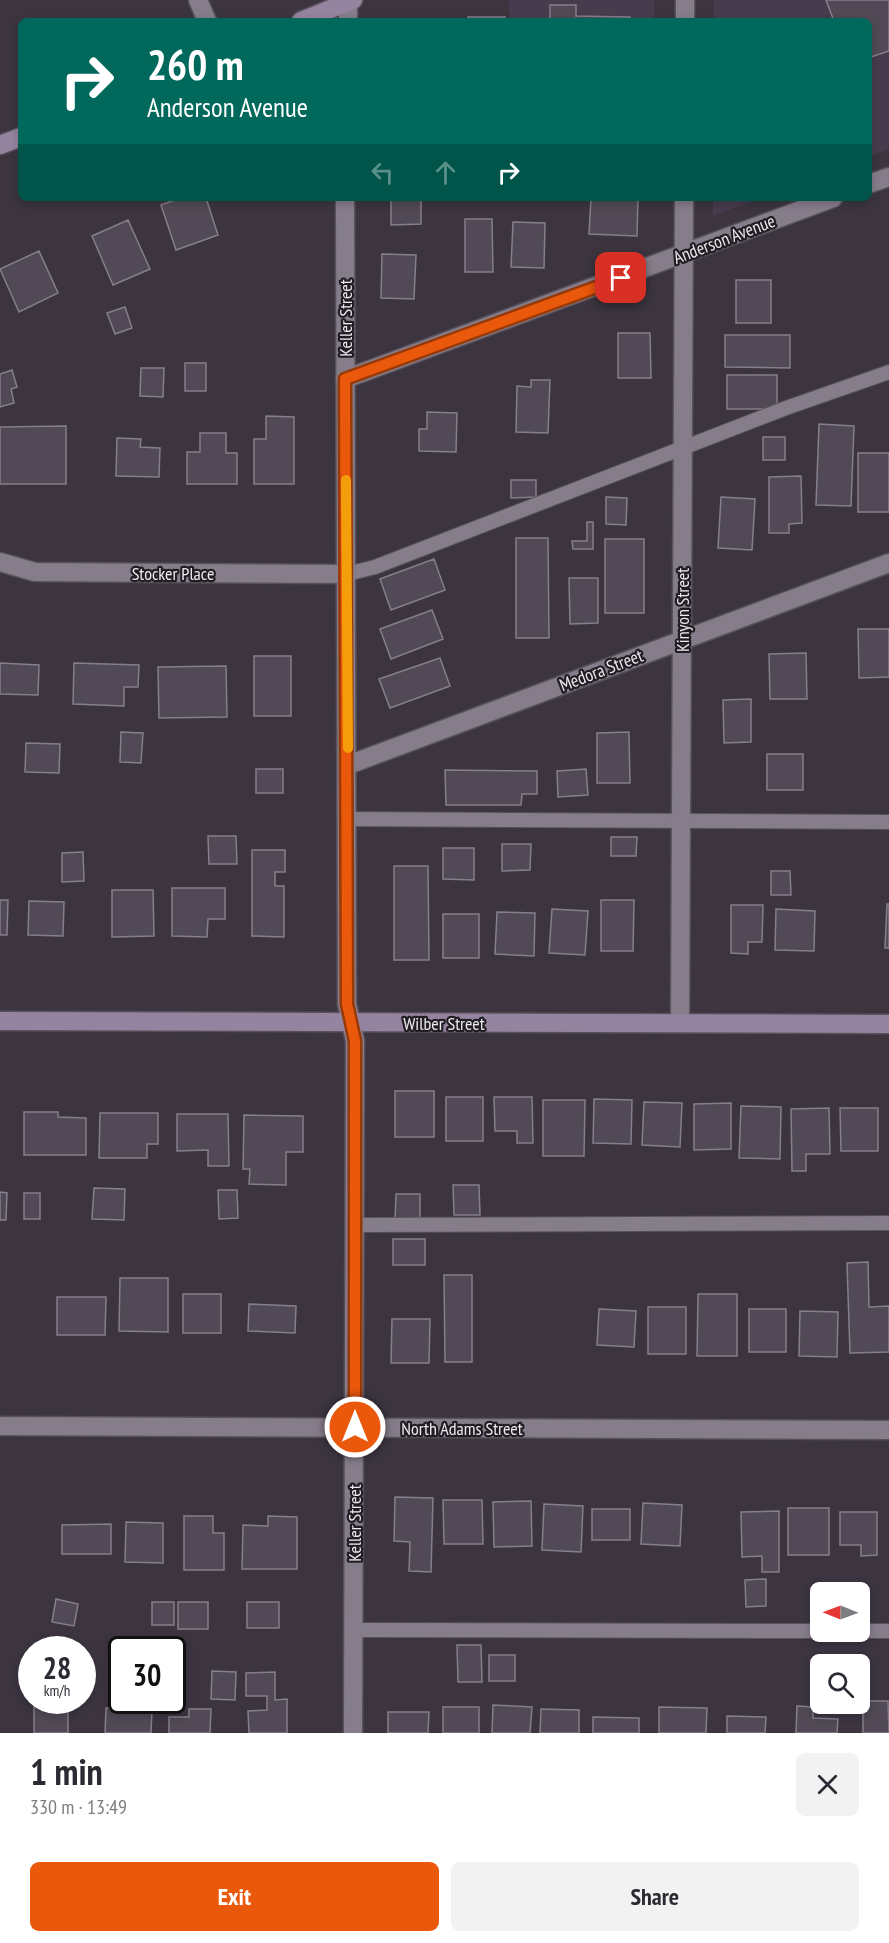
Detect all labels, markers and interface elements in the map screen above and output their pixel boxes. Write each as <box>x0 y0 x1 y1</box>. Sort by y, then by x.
text: 260 m <box>147 37 244 92</box>
icon: right <box>48 42 126 120</box>
text: Anderson Avenue <box>147 90 308 124</box>
icon: left <box>366 156 399 189</box>
icon: ahead <box>429 156 462 189</box>
icon: right <box>492 156 525 189</box>
street label: Anderson Avenue <box>670 209 778 269</box>
pin <box>595 252 646 303</box>
icon: arrive <box>604 261 637 294</box>
street label: Keller Street <box>334 279 357 357</box>
street label: Stocker Place <box>132 562 214 585</box>
street label: Kinyon Street <box>671 568 694 652</box>
street label: Medora Street <box>556 644 646 696</box>
street label: Wilber Street <box>403 1012 485 1035</box>
position arrow <box>323 1395 387 1459</box>
street label: North Adams Street <box>401 1417 523 1440</box>
street label: Keller Street <box>343 1484 366 1562</box>
north arrow <box>810 1582 870 1642</box>
map controls <box>810 1582 870 1714</box>
speed limit sign: 30 <box>108 1636 186 1714</box>
text: 28 <box>43 1648 71 1687</box>
button: search <box>810 1654 870 1714</box>
text: km/h <box>44 1681 70 1700</box>
text: 1 min <box>30 1748 103 1795</box>
button: close <box>796 1753 859 1816</box>
text: 330 m · 13:49 <box>30 1794 127 1820</box>
button: Exit <box>30 1862 439 1931</box>
button: Share <box>451 1862 859 1931</box>

